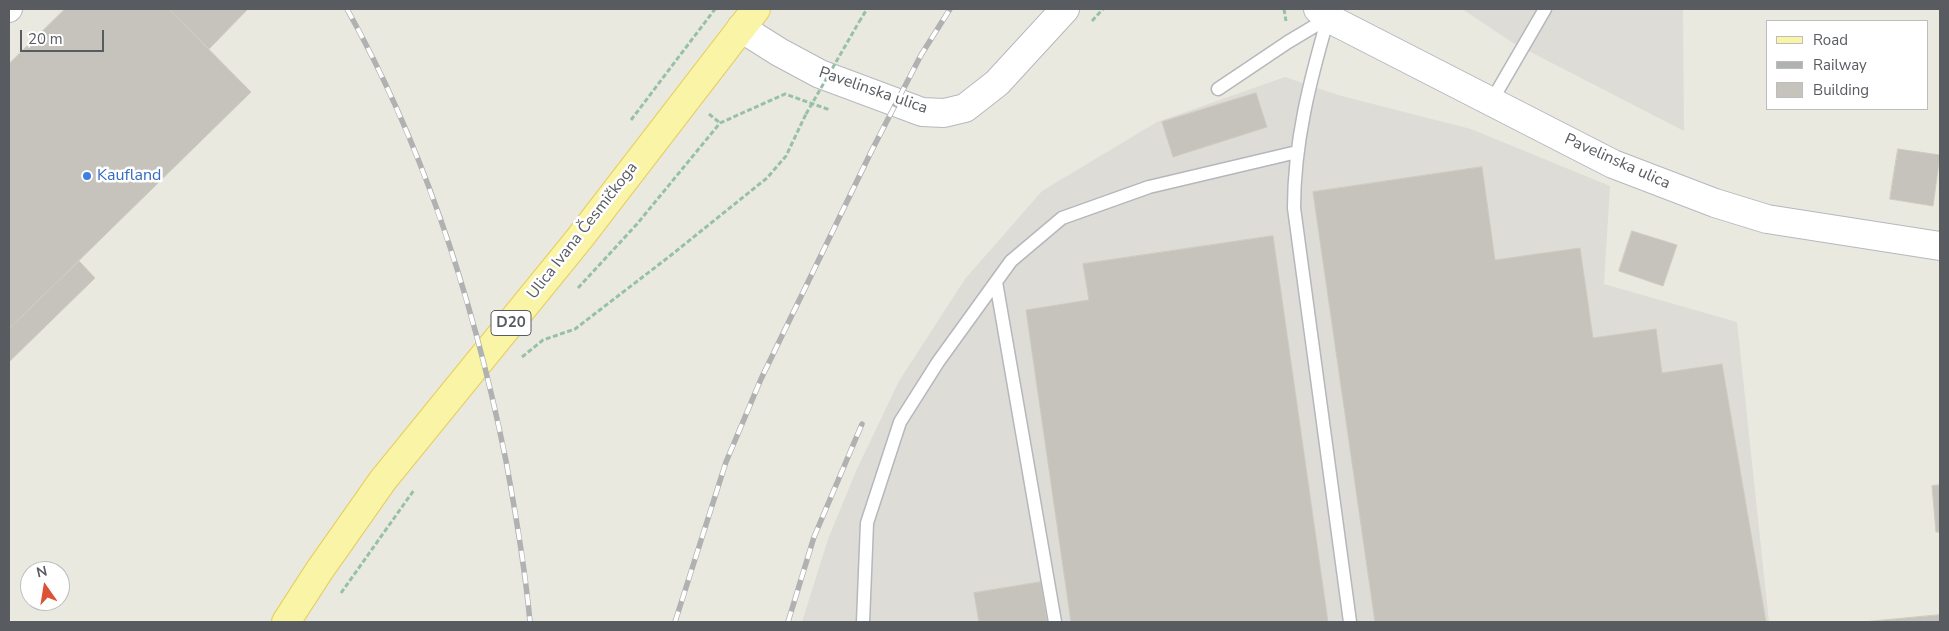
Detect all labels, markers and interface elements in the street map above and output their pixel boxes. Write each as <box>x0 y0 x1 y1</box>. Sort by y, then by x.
scale bar <box>22 20 106 52</box>
legend <box>1766 20 1929 110</box>
text: 20 m <box>28 29 63 49</box>
text: Road <box>1813 30 1848 50</box>
text: Railway <box>1813 55 1867 75</box>
street label: Pavelinska ulica <box>816 63 930 119</box>
text: Building <box>1813 80 1869 100</box>
street label: Pavelinska ulica <box>1561 130 1673 194</box>
street label: Ulica Ivana Česmičkoga <box>524 159 642 303</box>
place label: Kaufland <box>97 166 161 186</box>
marker: Kaufland <box>81 170 93 182</box>
road number: D20 <box>491 310 531 336</box>
north arrow <box>20 561 70 611</box>
text: N <box>34 561 49 582</box>

